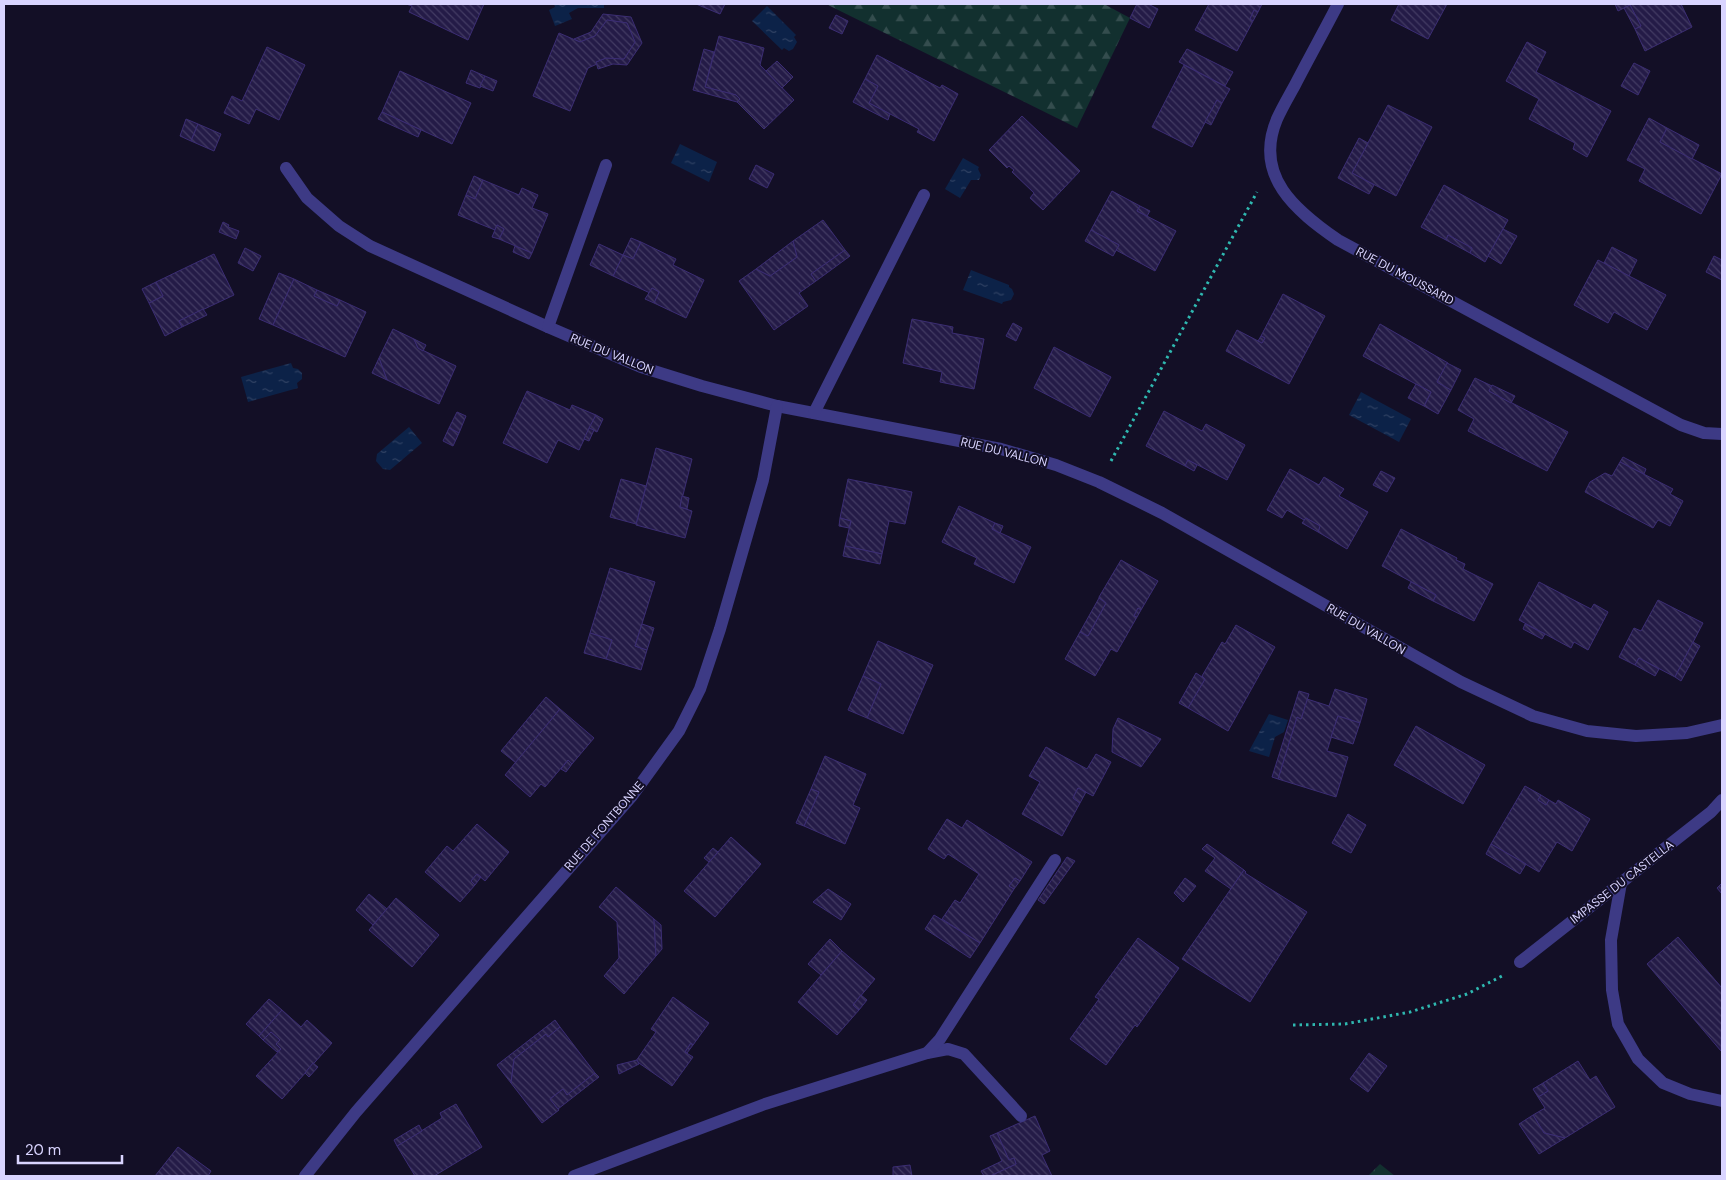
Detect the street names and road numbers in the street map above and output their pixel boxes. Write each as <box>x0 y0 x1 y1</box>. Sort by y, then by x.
street label: RUE DU MOUSSARD <box>1353 243 1457 309</box>
street label: RUE DU VALLON <box>568 330 656 378</box>
street label: RUE DU VALLON <box>959 434 1049 470</box>
street label: RUE DU VALLON <box>1324 600 1408 658</box>
street label: RUE DE FONTBONNE <box>561 778 648 874</box>
street label: IMPASSE DU CASTELLA <box>1567 837 1677 927</box>

